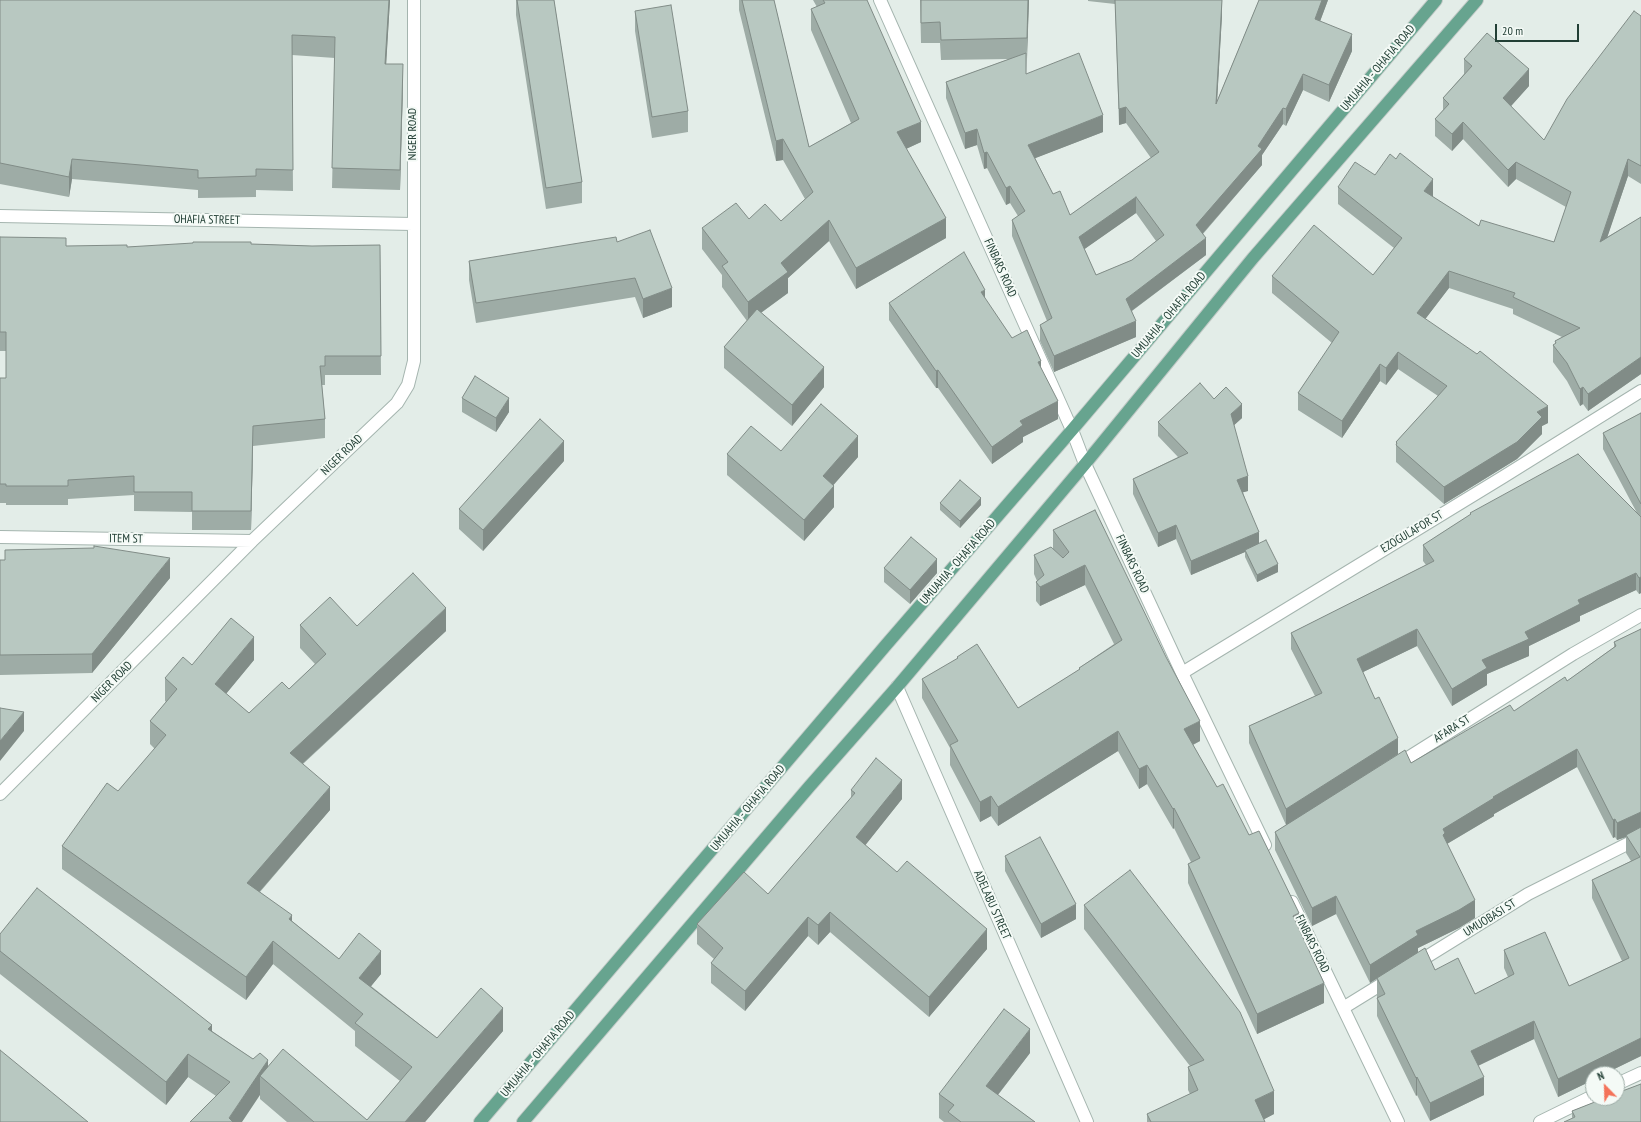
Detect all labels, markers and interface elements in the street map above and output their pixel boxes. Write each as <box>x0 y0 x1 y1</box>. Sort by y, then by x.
scale bar <box>1497 16 1581 42</box>
street label: UMUAHIA - OHAFIA ROAD <box>1338 22 1418 114</box>
text: 20 m <box>1502 23 1523 38</box>
street label: NIGER ROAD <box>406 108 420 160</box>
street label: OHAFIA STREET <box>174 212 240 228</box>
street label: FINBARS ROAD <box>981 236 1019 300</box>
street label: UMUAHIA - OHAFIA ROAD <box>1129 269 1209 361</box>
street label: NIGER ROAD <box>318 432 366 478</box>
street label: EZOGULAFOR ST <box>1378 508 1446 556</box>
street label: UMUAHIA - OHAFIA ROAD <box>917 517 999 607</box>
street label: ITEM ST <box>109 532 143 546</box>
street label: FINBARS ROAD <box>1112 533 1152 595</box>
street label: NIGER ROAD <box>88 658 136 706</box>
street label: AFARA ST <box>1431 712 1473 746</box>
street label: UMUAHIA - OHAFIA ROAD <box>708 762 788 854</box>
street label: ADELABU STREET <box>970 868 1014 942</box>
street label: UMUOBASI ST <box>1461 896 1519 940</box>
street label: FINBARS ROAD <box>1292 913 1332 975</box>
street label: UMUAHIA - OHAFIA ROAD <box>498 1008 578 1100</box>
north arrow <box>1585 1066 1625 1106</box>
text: N <box>1595 1068 1606 1083</box>

